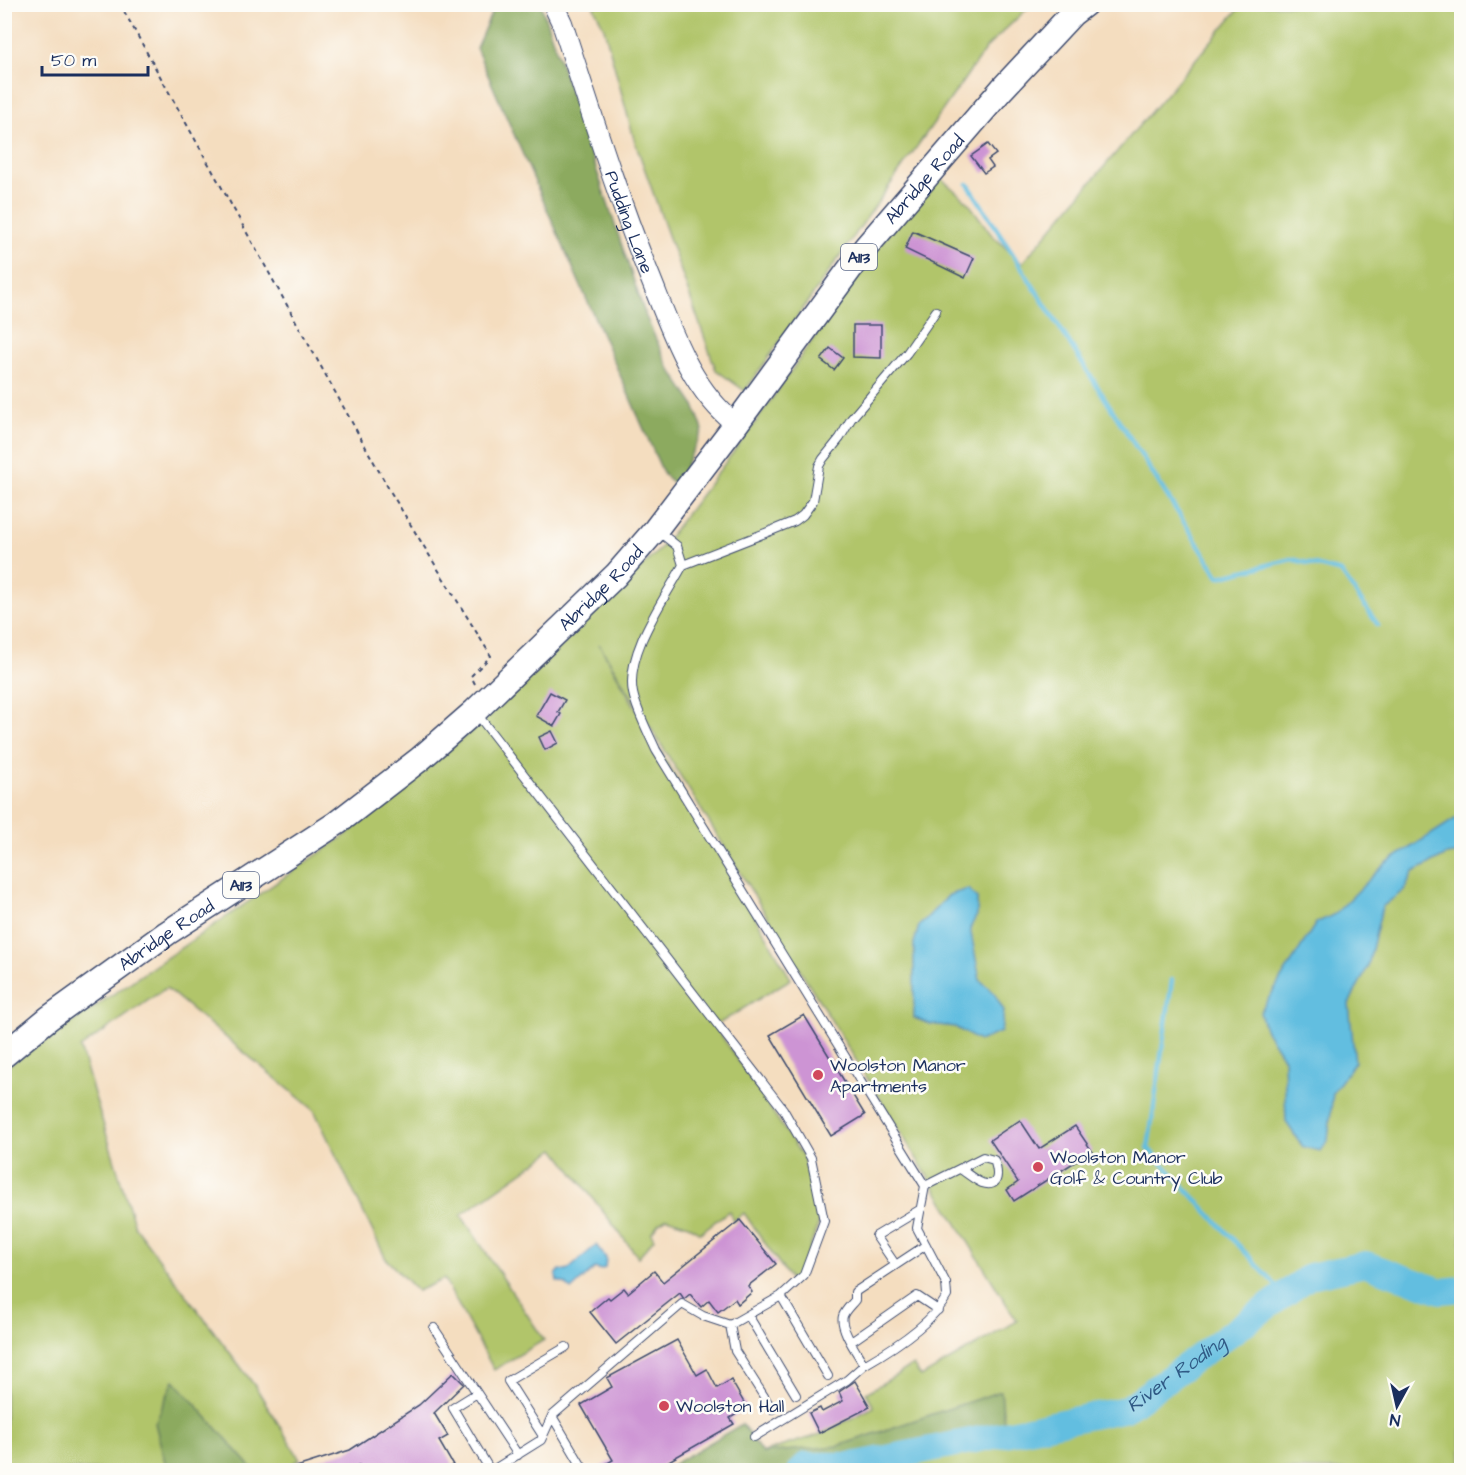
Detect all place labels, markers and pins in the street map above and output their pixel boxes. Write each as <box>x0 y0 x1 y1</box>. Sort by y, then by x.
place label: Woolston Manor Apartments <box>830 1053 966 1099</box>
marker: Woolston Manor Apartments <box>811 1068 825 1082</box>
place label: Woolston Manor Golf & Country Club <box>1050 1145 1223 1192</box>
marker: Woolston Manor Golf & Country Club <box>1031 1160 1045 1174</box>
place label: Woolston Hall <box>676 1394 785 1419</box>
marker: Woolston Hall <box>657 1399 671 1413</box>

